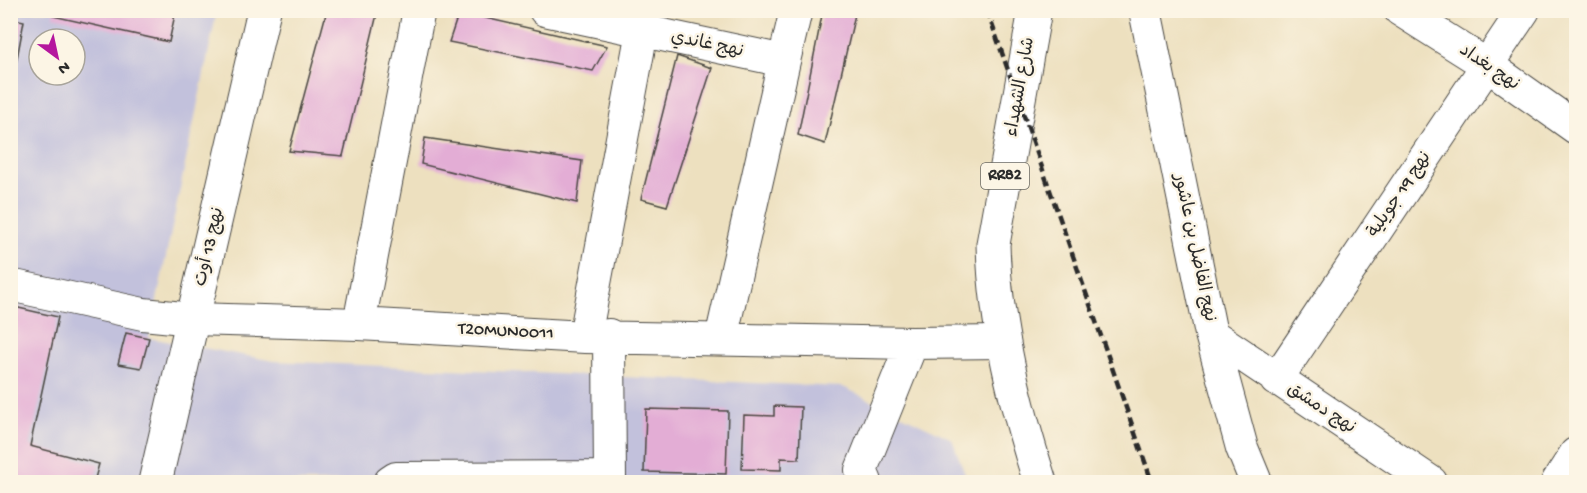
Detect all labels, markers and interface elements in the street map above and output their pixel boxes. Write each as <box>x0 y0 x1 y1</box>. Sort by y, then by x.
north arrow <box>27 27 87 87</box>
street label: نهج غاندي <box>669 27 745 63</box>
street label: شارع الشهداء <box>1002 36 1040 138</box>
street label: نهج بغداد <box>1455 40 1523 96</box>
text: N <box>53 56 73 78</box>
street label: نهج 19 جويلية <box>1364 148 1436 242</box>
road number: RR82 <box>981 163 1029 189</box>
street label: نهج الفاضل بن عاشور <box>1168 170 1220 324</box>
street label: نهج 13 أوت <box>189 205 229 289</box>
street label: T20MUN0011 <box>457 319 554 345</box>
street label: نهج دمشق <box>1283 379 1359 439</box>

